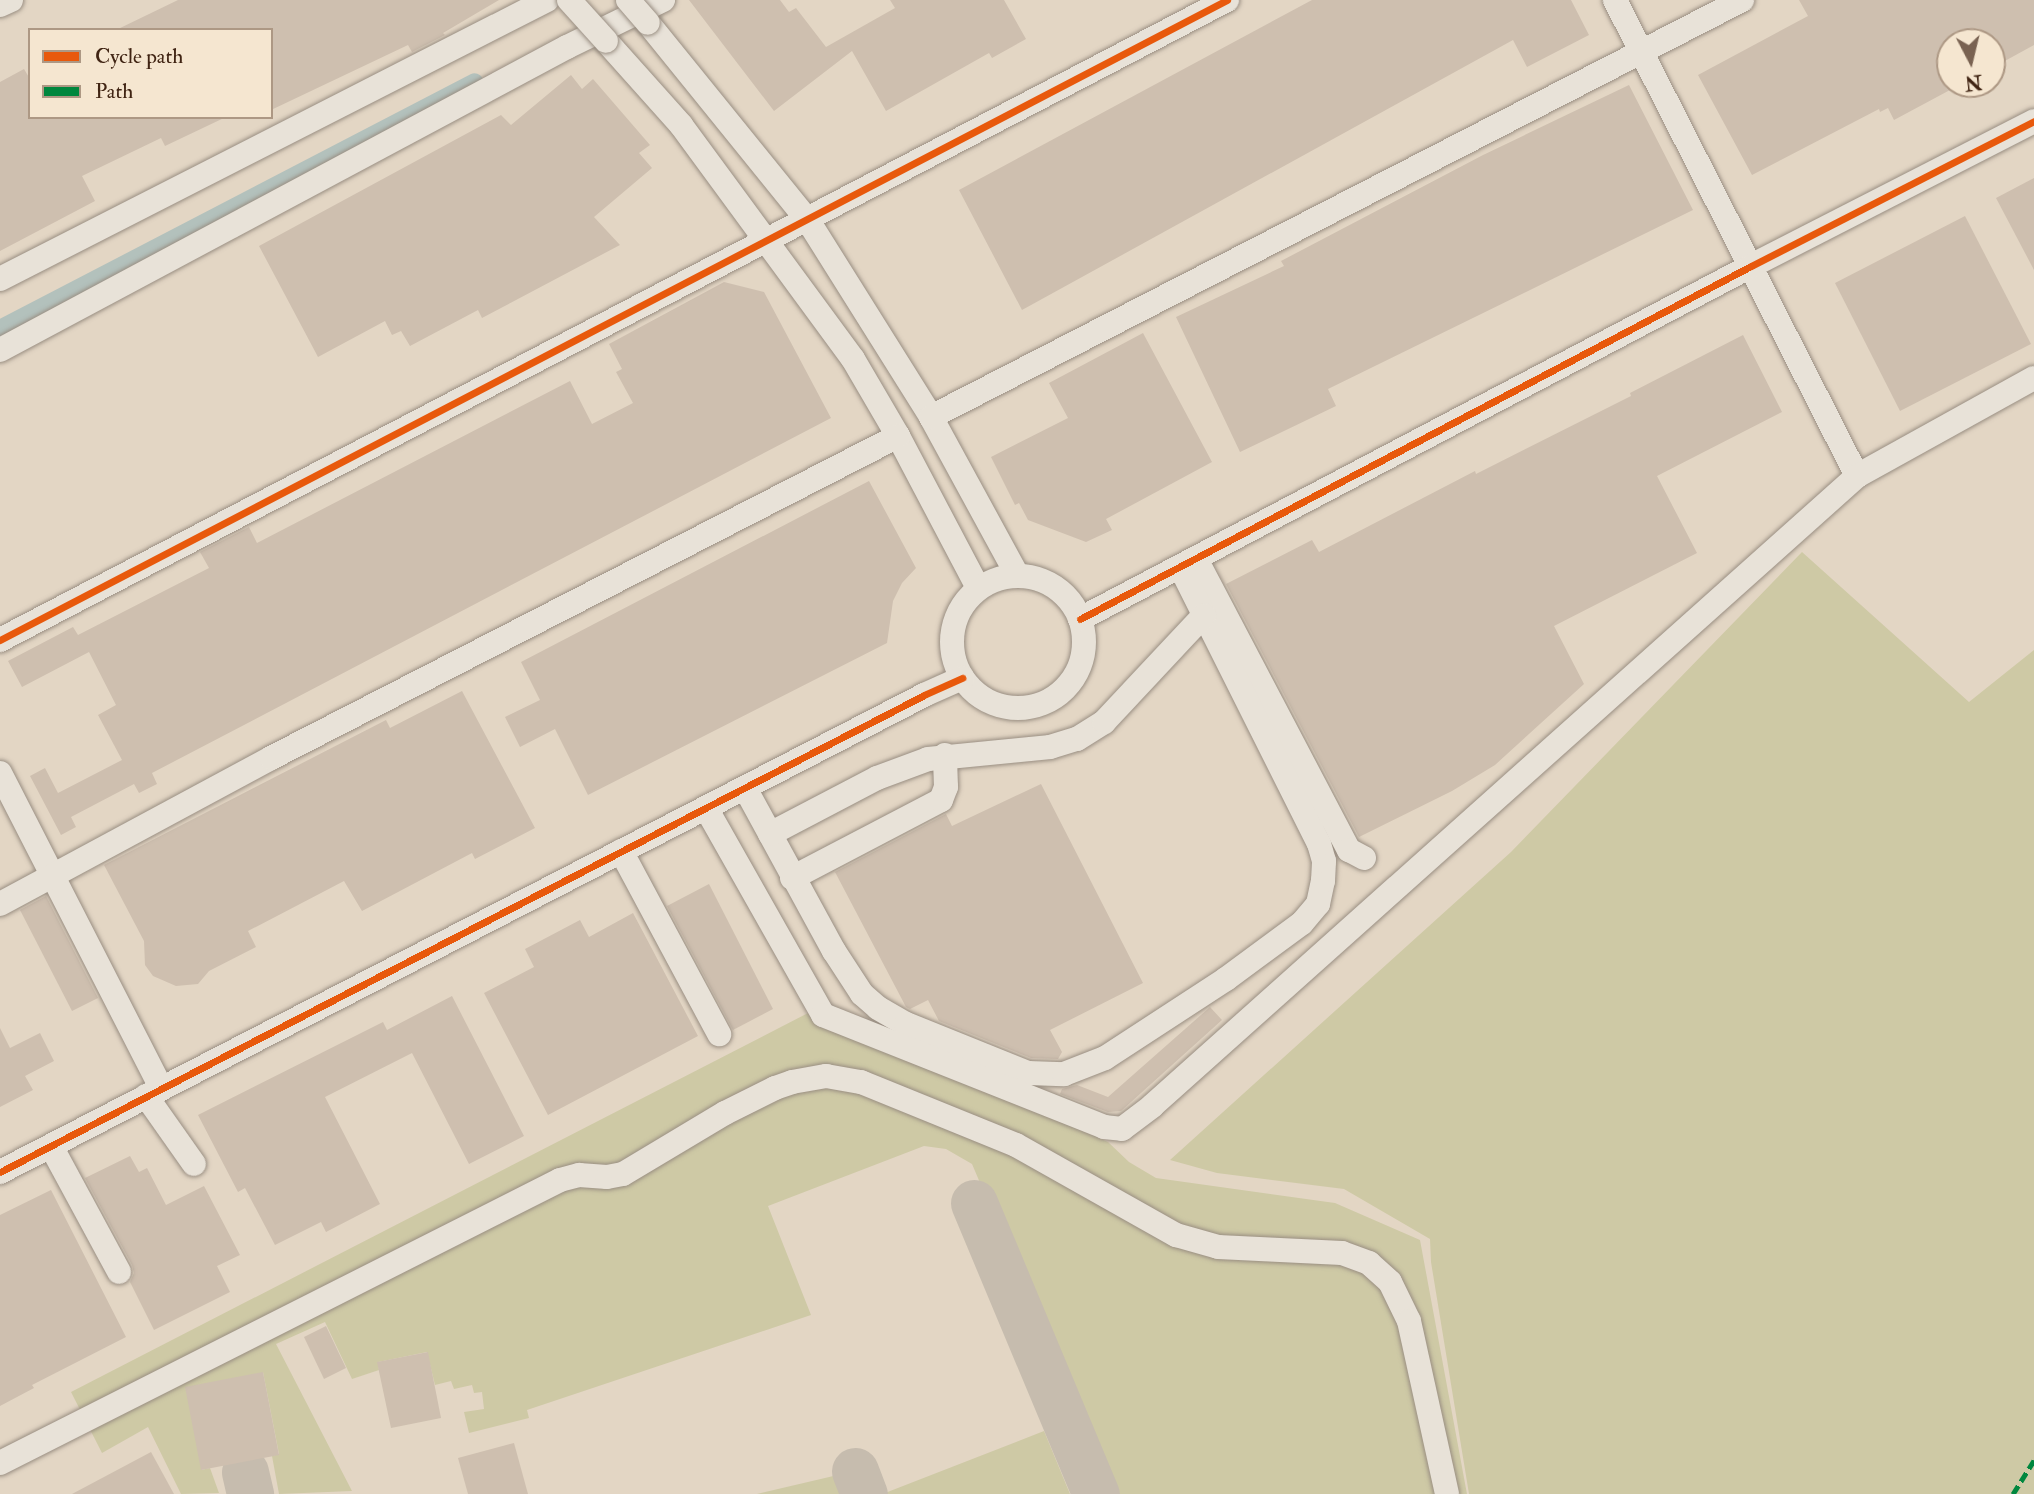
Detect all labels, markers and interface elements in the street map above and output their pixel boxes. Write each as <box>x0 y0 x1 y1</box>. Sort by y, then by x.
legend <box>28 28 273 119</box>
north arrow <box>1936 28 2006 98</box>
text: Cycle path <box>95 43 183 70</box>
text: N <box>1963 69 1983 95</box>
text: Path <box>95 78 133 105</box>

